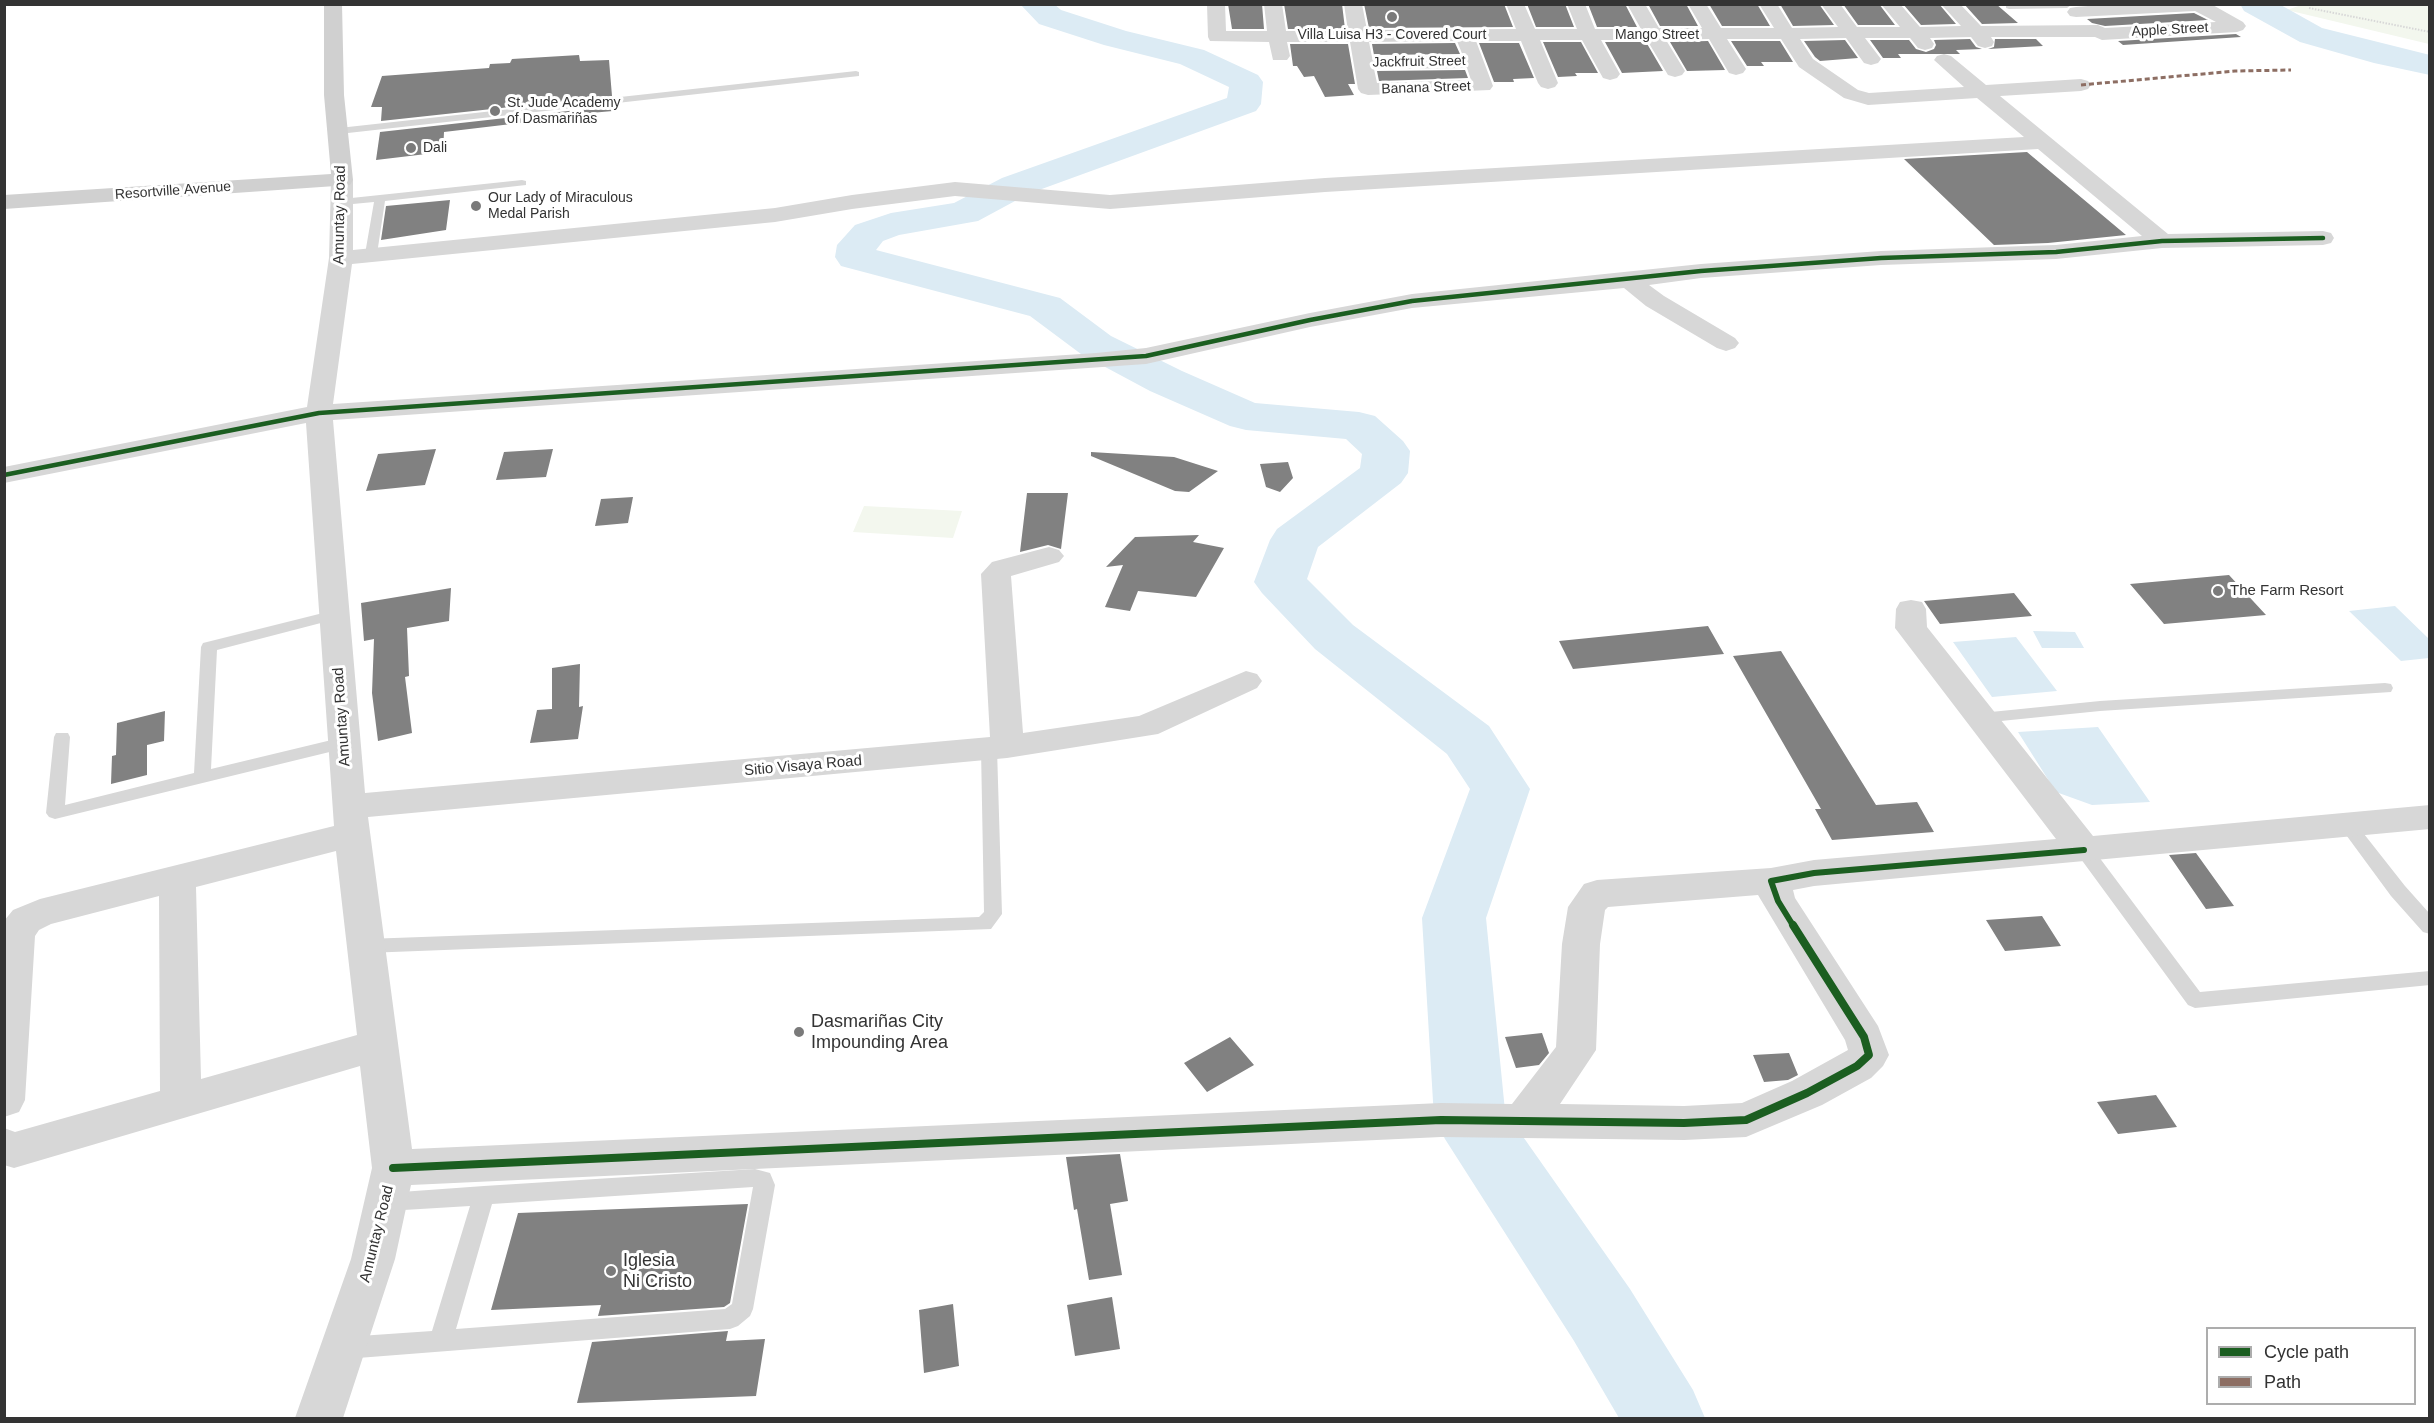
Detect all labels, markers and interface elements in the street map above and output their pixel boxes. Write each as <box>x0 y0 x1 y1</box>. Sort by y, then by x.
marker: Villa Luisa H3 - Covered Court <box>1385 10 1399 24</box>
street label: Apple Street <box>2131 20 2209 40</box>
place label: Villa Luisa H3 - Covered Court <box>1298 27 1486 43</box>
street label: Mango Street <box>1615 27 1699 43</box>
street label: Jackfruit Street <box>1372 53 1466 71</box>
street label: Banana Street <box>1381 78 1471 98</box>
place label: St. Jude Academy of Dasmariñas <box>507 95 621 128</box>
marker: St. Jude Academy of Dasmariñas <box>488 104 502 118</box>
place label: Dali <box>423 140 447 156</box>
marker: Dali <box>404 141 418 155</box>
street label: Amuntay Road <box>330 165 350 265</box>
street label: Resortville Avenue <box>114 179 232 203</box>
place label: Our Lady of Miraculous Medal Parish <box>488 190 633 222</box>
marker: Our Lady of Miraculous Medal Parish <box>469 199 483 213</box>
place label: The Farm Resort <box>2230 582 2343 600</box>
marker: The Farm Resort <box>2211 584 2225 598</box>
street label: Amuntay Road <box>330 667 354 767</box>
street label: Sitio Visaya Road <box>743 752 863 780</box>
place label: Dasmariñas City Impounding Area <box>811 1011 948 1054</box>
marker: Dasmariñas City Impounding Area <box>792 1025 806 1039</box>
street label: Amuntay Road <box>356 1184 398 1284</box>
place label: Iglesia Ni Cristo <box>623 1250 692 1292</box>
marker: Iglesia Ni Cristo <box>604 1264 618 1278</box>
legend <box>2206 1327 2416 1405</box>
text: Cycle path <box>2264 1342 2349 1362</box>
text: Path <box>2264 1372 2301 1392</box>

